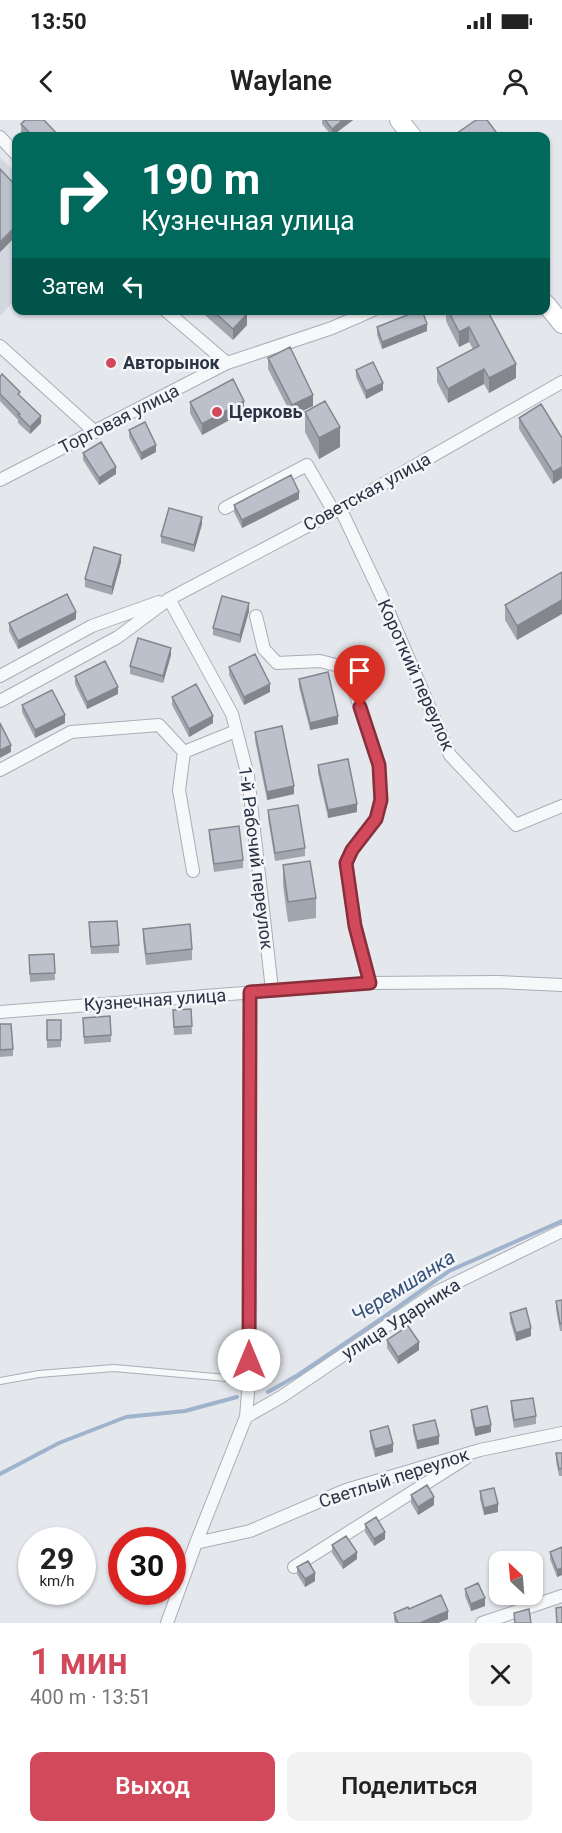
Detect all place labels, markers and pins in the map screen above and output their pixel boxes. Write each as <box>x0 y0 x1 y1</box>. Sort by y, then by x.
place label: Авторынок <box>123 352 221 373</box>
marker: Авторынок <box>104 356 118 370</box>
place label: Церковь <box>229 401 303 422</box>
marker: Церковь <box>210 405 224 419</box>
pin <box>334 645 385 707</box>

